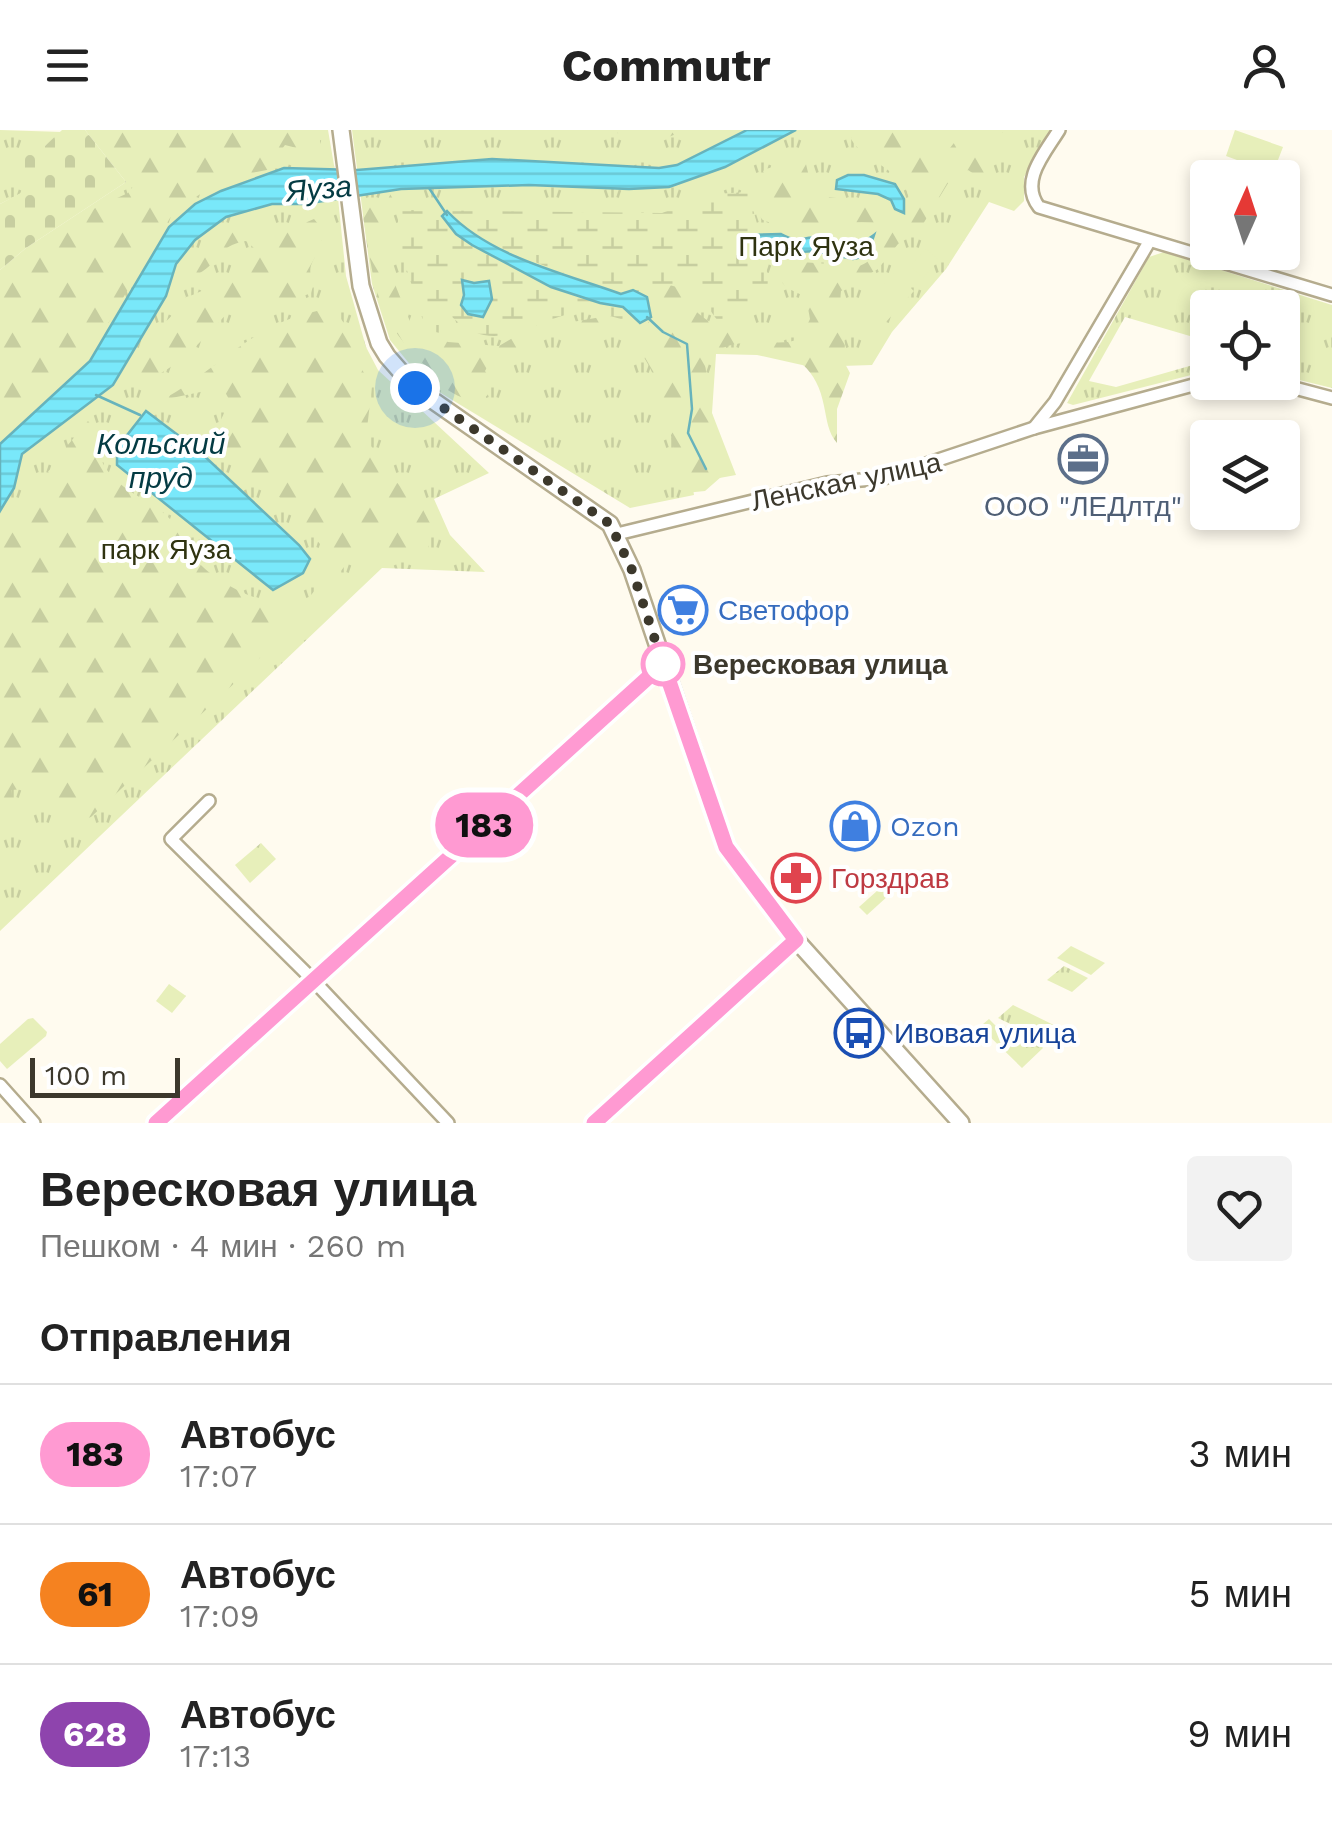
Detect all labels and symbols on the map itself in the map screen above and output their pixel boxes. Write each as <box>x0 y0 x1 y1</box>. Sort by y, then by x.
north arrow <box>1190 160 1300 270</box>
water label: Яуза <box>283 168 353 209</box>
park label: Парк Яуза <box>738 230 874 263</box>
your location <box>390 363 440 413</box>
water label: Кольский пруд <box>97 426 226 495</box>
office icon: ООО "ЛЕДлтд" <box>1057 433 1109 485</box>
street label: Ленская улица <box>748 445 945 518</box>
place label: ООО "ЛЕДлтд" <box>984 490 1182 523</box>
park label: парк Яуза <box>101 533 232 566</box>
supermarket icon: Светофор <box>657 584 709 636</box>
place label: Светофор <box>718 594 850 627</box>
marker: Вересковая улица <box>642 643 684 685</box>
place label: Вересковая улица <box>693 648 948 681</box>
line badge: 183 <box>426 792 542 858</box>
shop icon: Ozon <box>829 800 881 852</box>
place label: Ozon <box>890 810 960 843</box>
pharmacy icon: Горздрав <box>770 852 822 904</box>
place label: Горздрав <box>831 862 950 895</box>
bus stop icon: Ивовая улица <box>833 1007 885 1059</box>
place label: Ивовая улица <box>894 1017 1077 1050</box>
scale bar <box>30 1053 180 1098</box>

